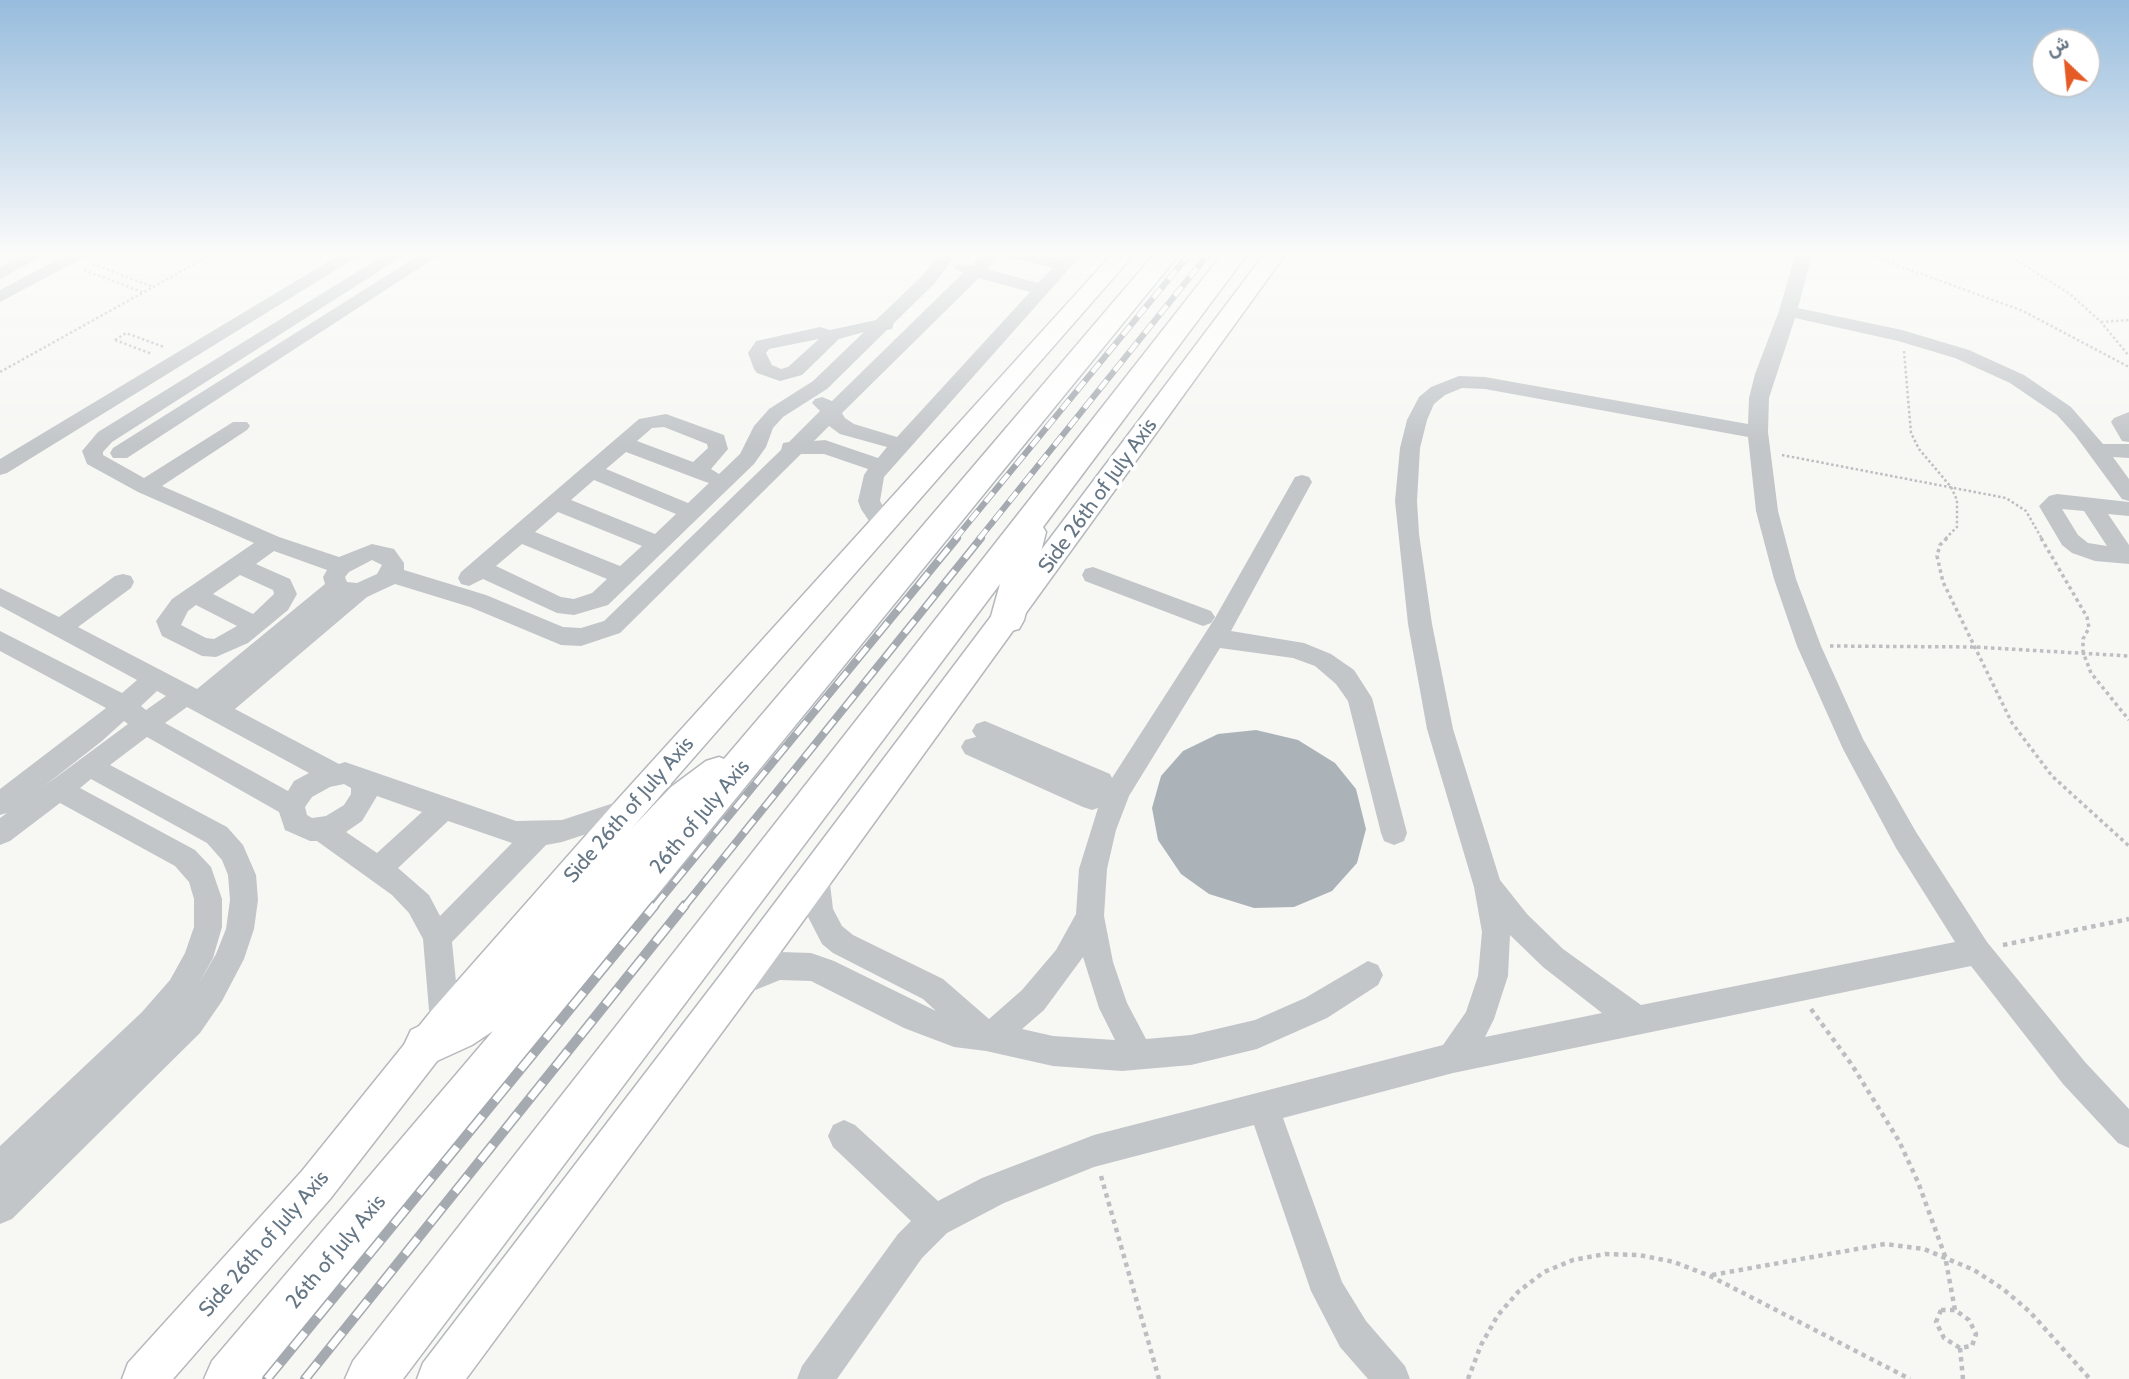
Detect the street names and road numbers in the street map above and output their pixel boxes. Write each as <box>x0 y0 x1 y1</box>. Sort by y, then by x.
street label: Side 26th of July Axis <box>1033 414 1163 578</box>
street label: Side 26th of July Axis <box>559 732 699 888</box>
street label: 26th of July Axis <box>645 755 755 879</box>
street label: Side 26th of July Axis <box>194 1166 334 1322</box>
street label: 26th of July Axis <box>281 1190 391 1314</box>

